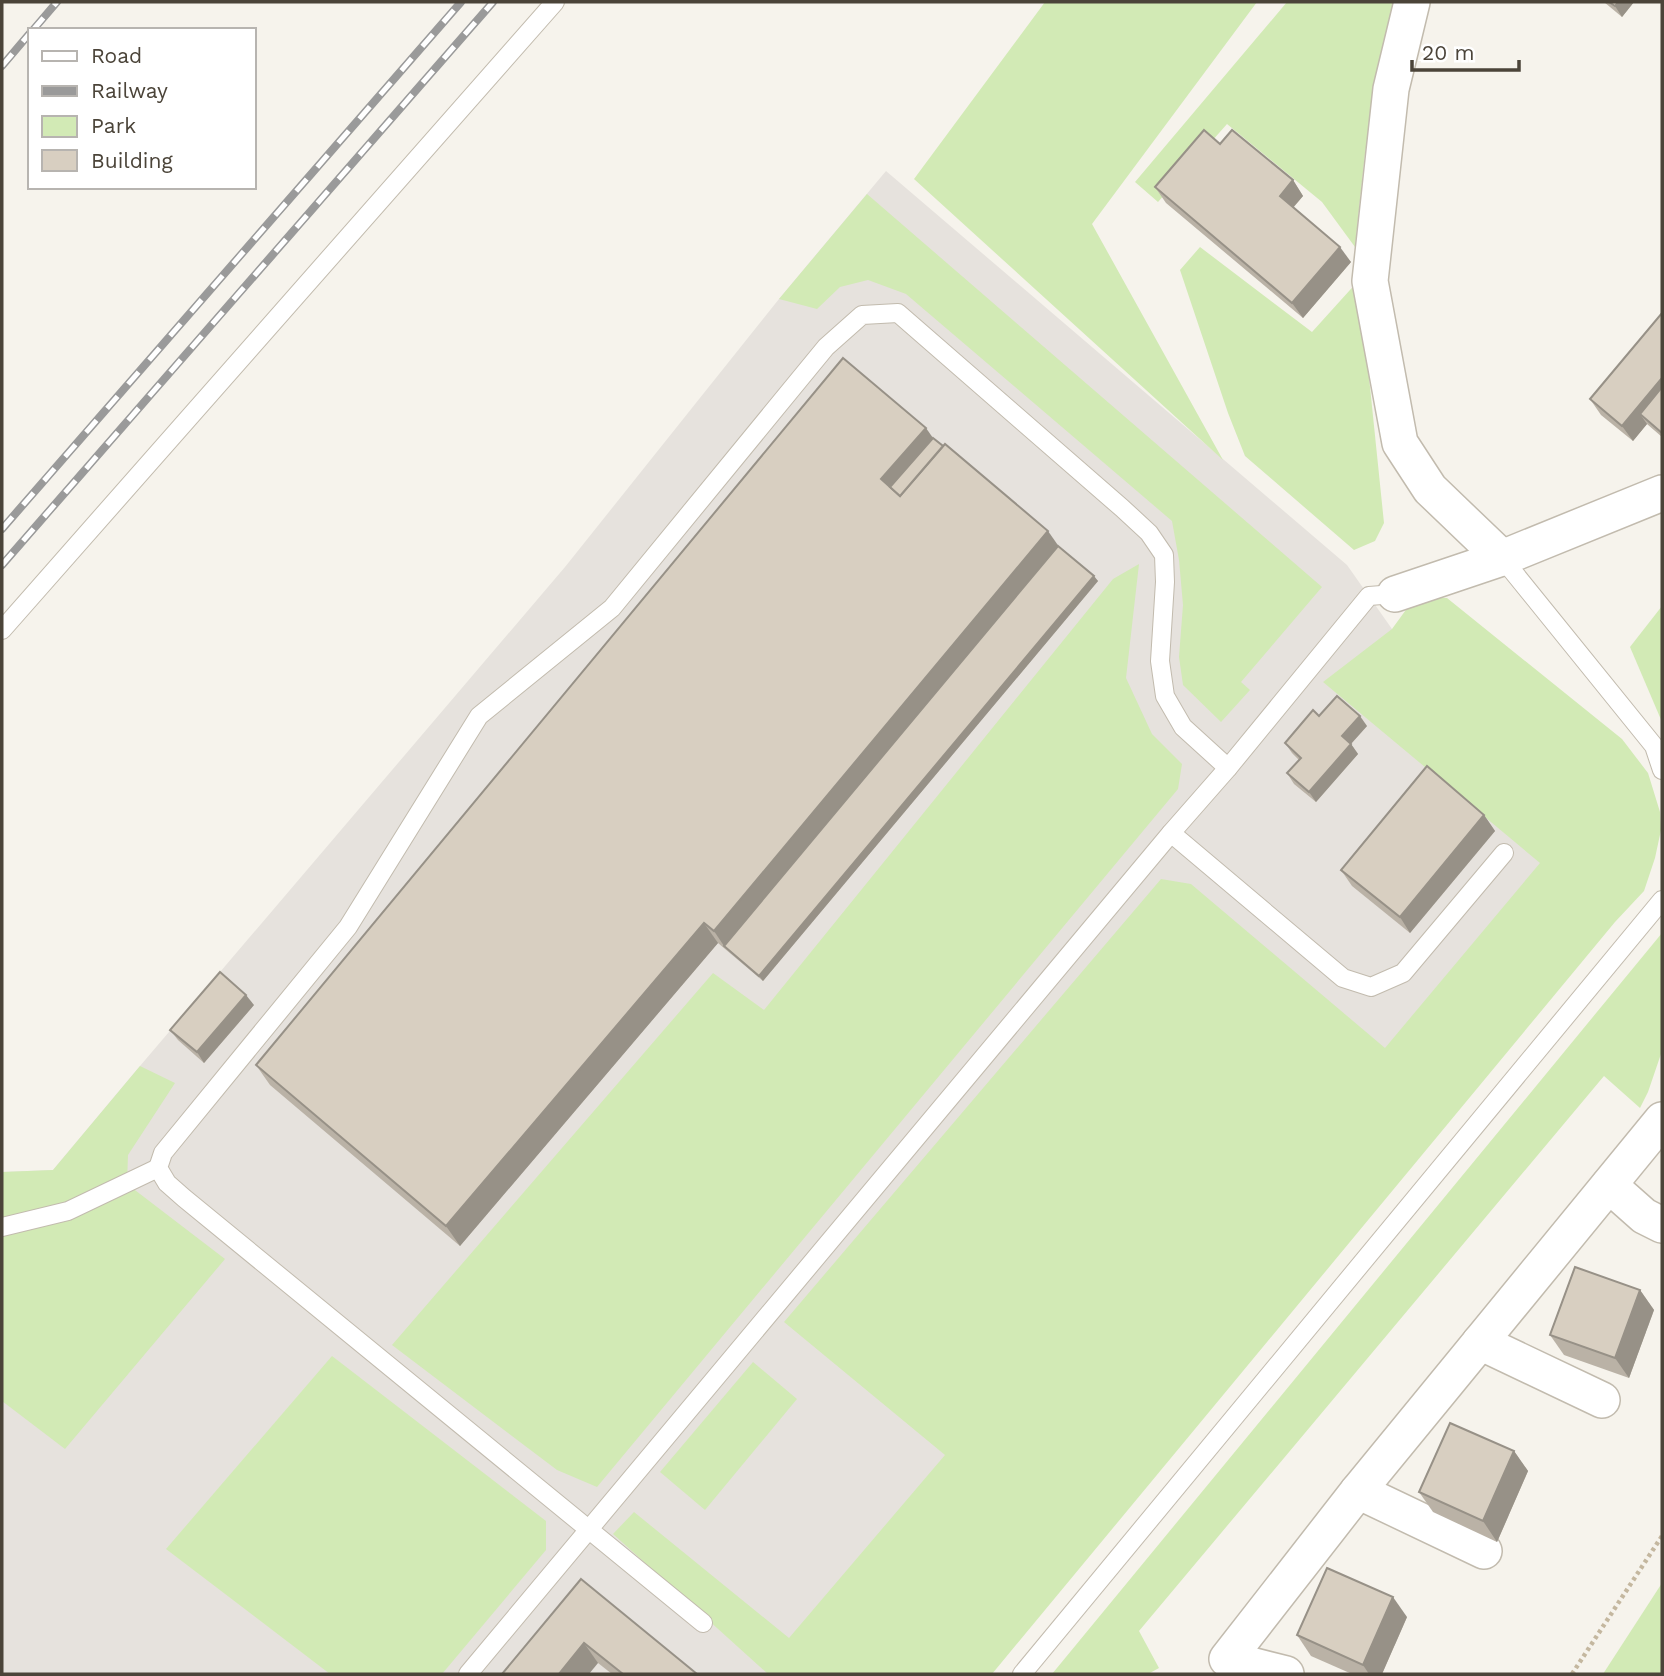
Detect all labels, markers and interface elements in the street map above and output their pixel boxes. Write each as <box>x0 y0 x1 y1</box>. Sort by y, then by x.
legend <box>28 28 256 189</box>
scale bar <box>1412 28 1519 72</box>
text: 20 m <box>1422 40 1474 65</box>
text: Road <box>91 43 142 68</box>
text: Railway <box>91 78 168 103</box>
text: Park <box>91 113 136 138</box>
text: Building <box>91 148 173 173</box>

